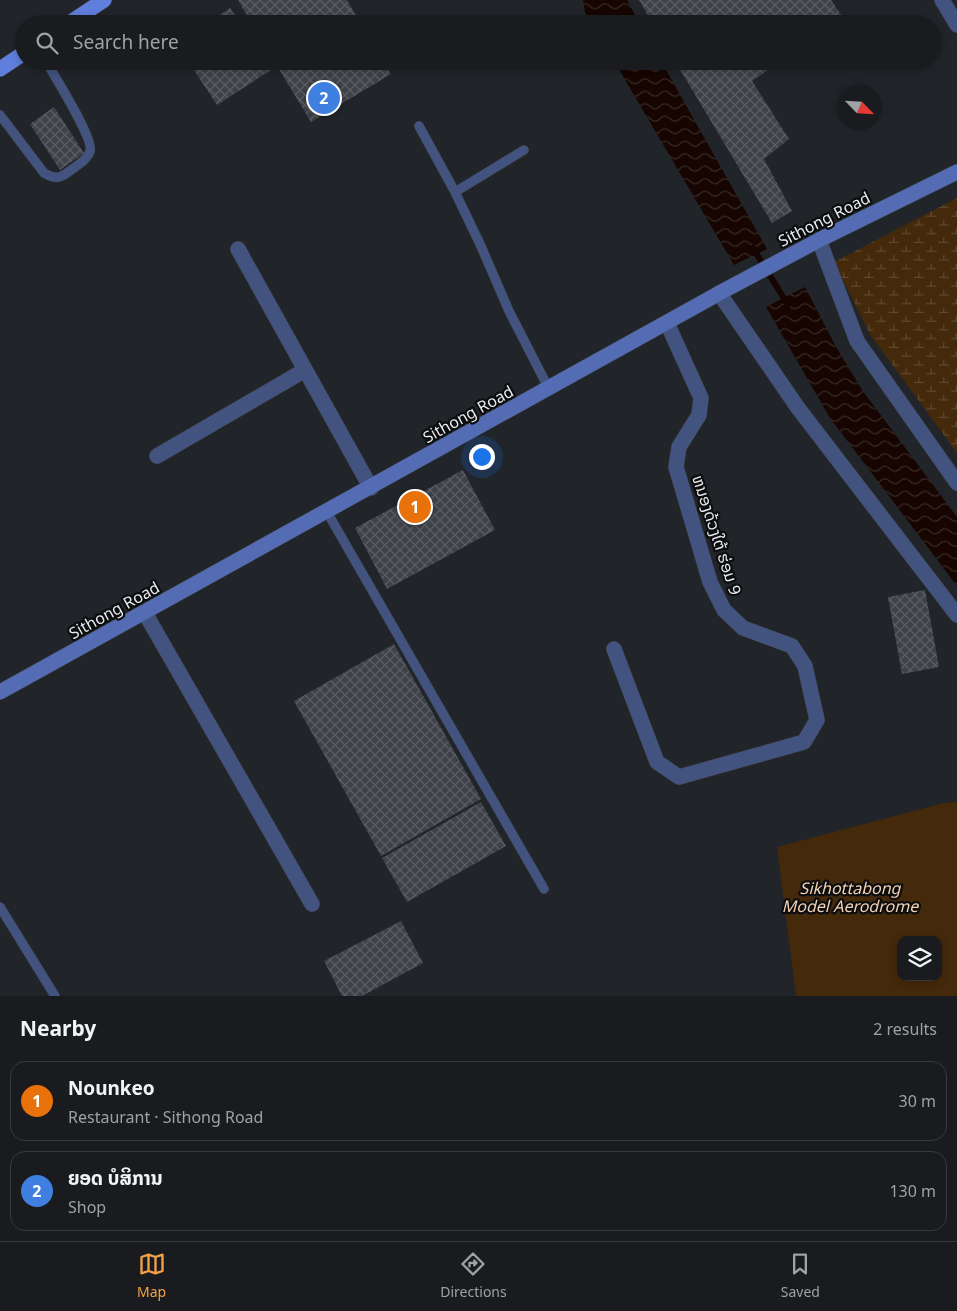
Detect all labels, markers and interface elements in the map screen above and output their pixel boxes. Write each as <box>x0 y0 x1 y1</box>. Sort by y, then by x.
search box <box>15 15 942 70</box>
text: Search here <box>73 27 179 58</box>
icon: search <box>33 29 61 57</box>
pin: 2 <box>308 79 340 117</box>
north arrow <box>837 85 882 130</box>
street label: Sithong Road <box>773 185 875 253</box>
street label: Sithong Road <box>418 378 518 450</box>
your location <box>469 444 495 470</box>
street label: ຫນອງດ້ວງໃຕ້ ຮ່ອມ 9 <box>685 472 749 598</box>
pin: 1 <box>399 488 431 526</box>
street label: Sithong Road <box>64 574 164 646</box>
park label: Sikhottabong Model Aerodrome <box>782 875 919 919</box>
map controls <box>897 936 942 981</box>
button: layers <box>897 936 942 981</box>
text: Nearby <box>20 1011 96 1046</box>
text: 2 results <box>873 1016 937 1042</box>
text: Nounkeo <box>68 1073 155 1104</box>
text: 1 <box>32 1088 42 1114</box>
text: 30 m <box>899 1088 936 1114</box>
text: Restaurant · Sithong Road <box>68 1104 263 1130</box>
text: ຍອດ ບໍສິການ <box>68 1163 162 1194</box>
text: 2 <box>32 1178 42 1204</box>
text: 130 m <box>889 1178 936 1204</box>
text: Shop <box>68 1194 106 1220</box>
tab: Map <box>137 1250 166 1303</box>
tab: Directions <box>440 1250 507 1303</box>
tab: Saved <box>781 1250 820 1303</box>

